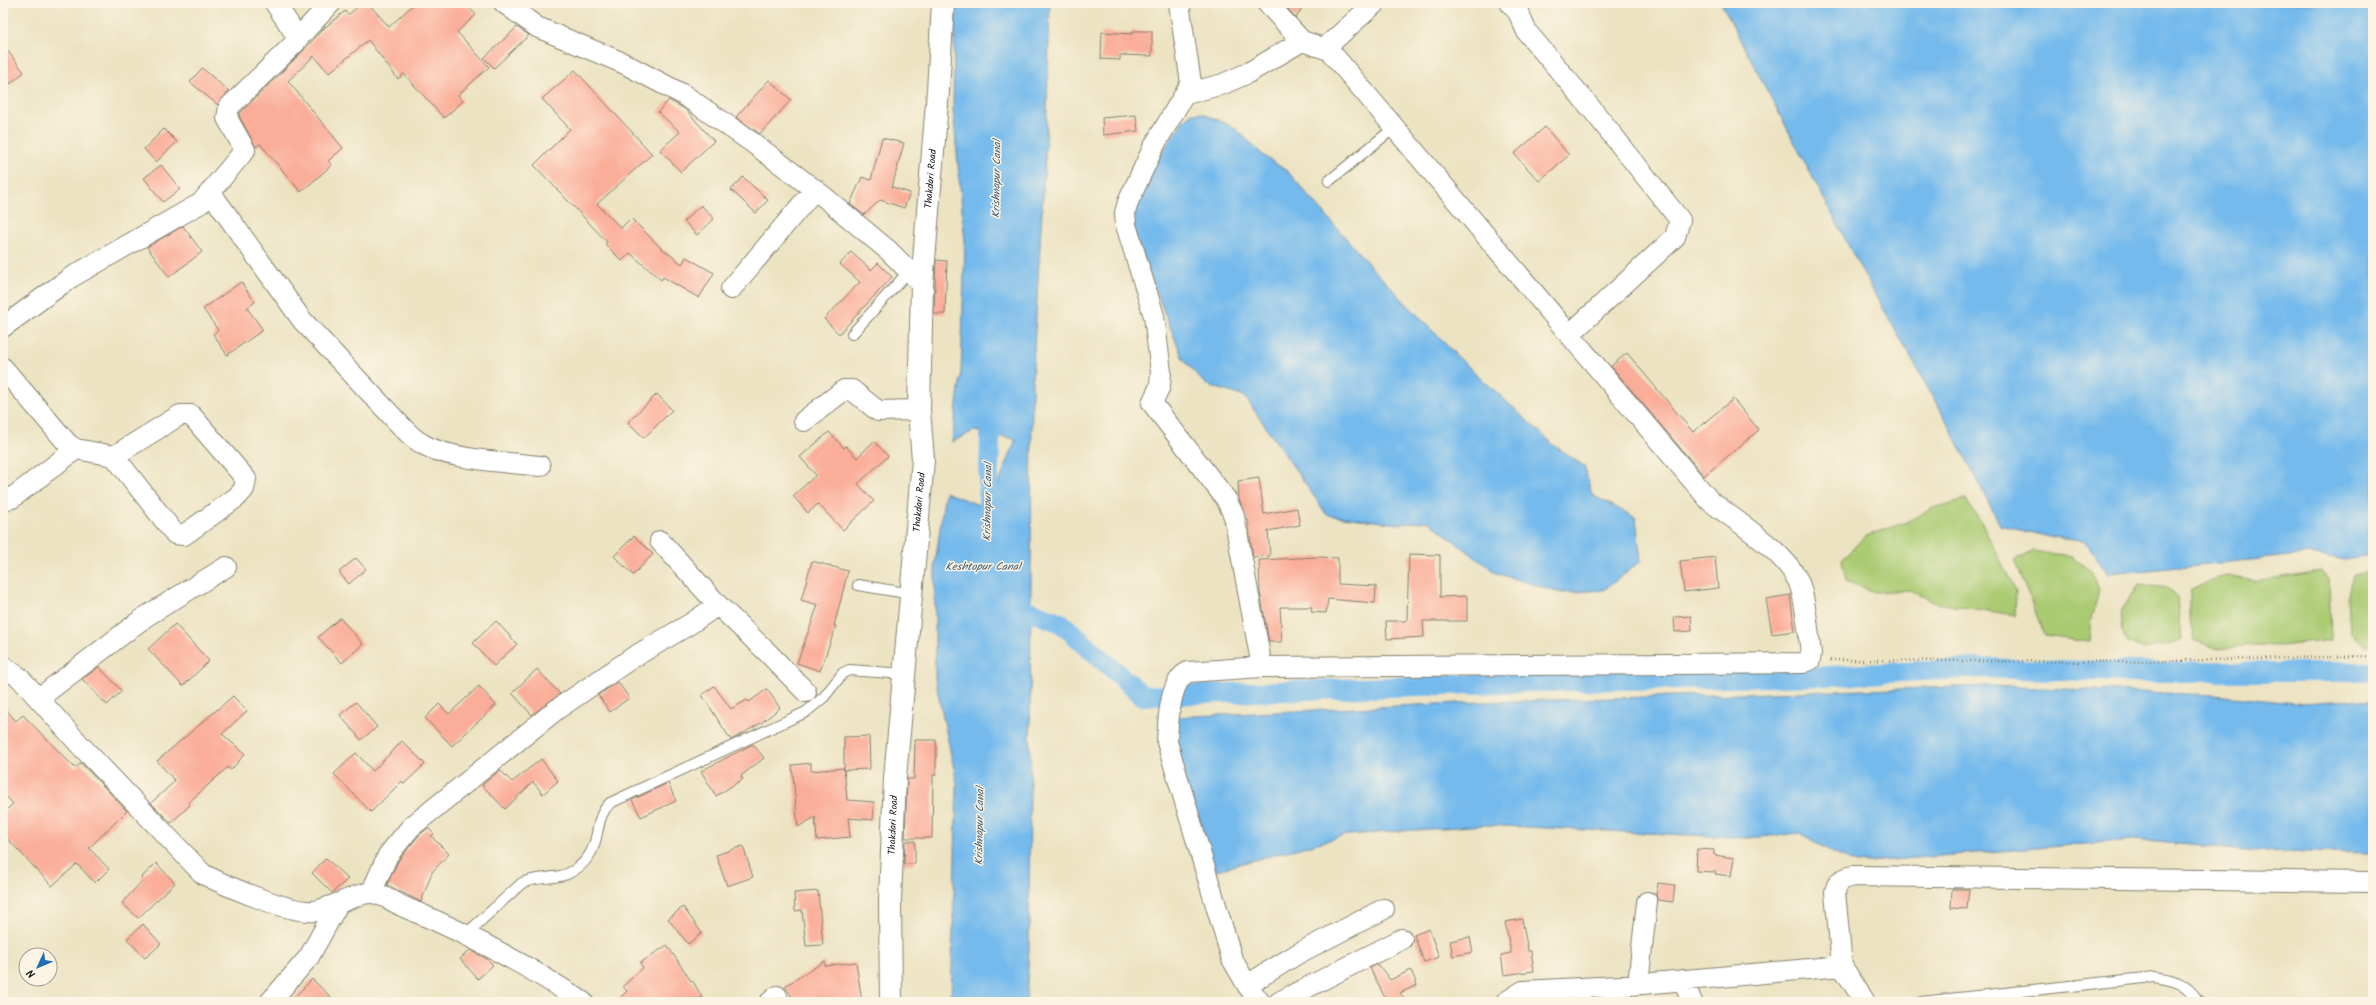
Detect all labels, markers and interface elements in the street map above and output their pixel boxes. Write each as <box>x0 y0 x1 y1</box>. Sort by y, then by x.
water label: Krishnapur Canal <box>987 137 1007 218</box>
street label: Thakdari Road <box>920 148 941 209</box>
water label: Krishnapur Canal <box>978 460 998 541</box>
street label: Thakdari Road <box>909 471 930 533</box>
water label: Keshtopur Canal <box>945 558 1023 576</box>
water label: Krishnapur Canal <box>970 784 990 865</box>
street label: Thakdari Road <box>884 794 902 855</box>
north arrow <box>18 947 58 987</box>
text: N <box>23 964 40 982</box>

